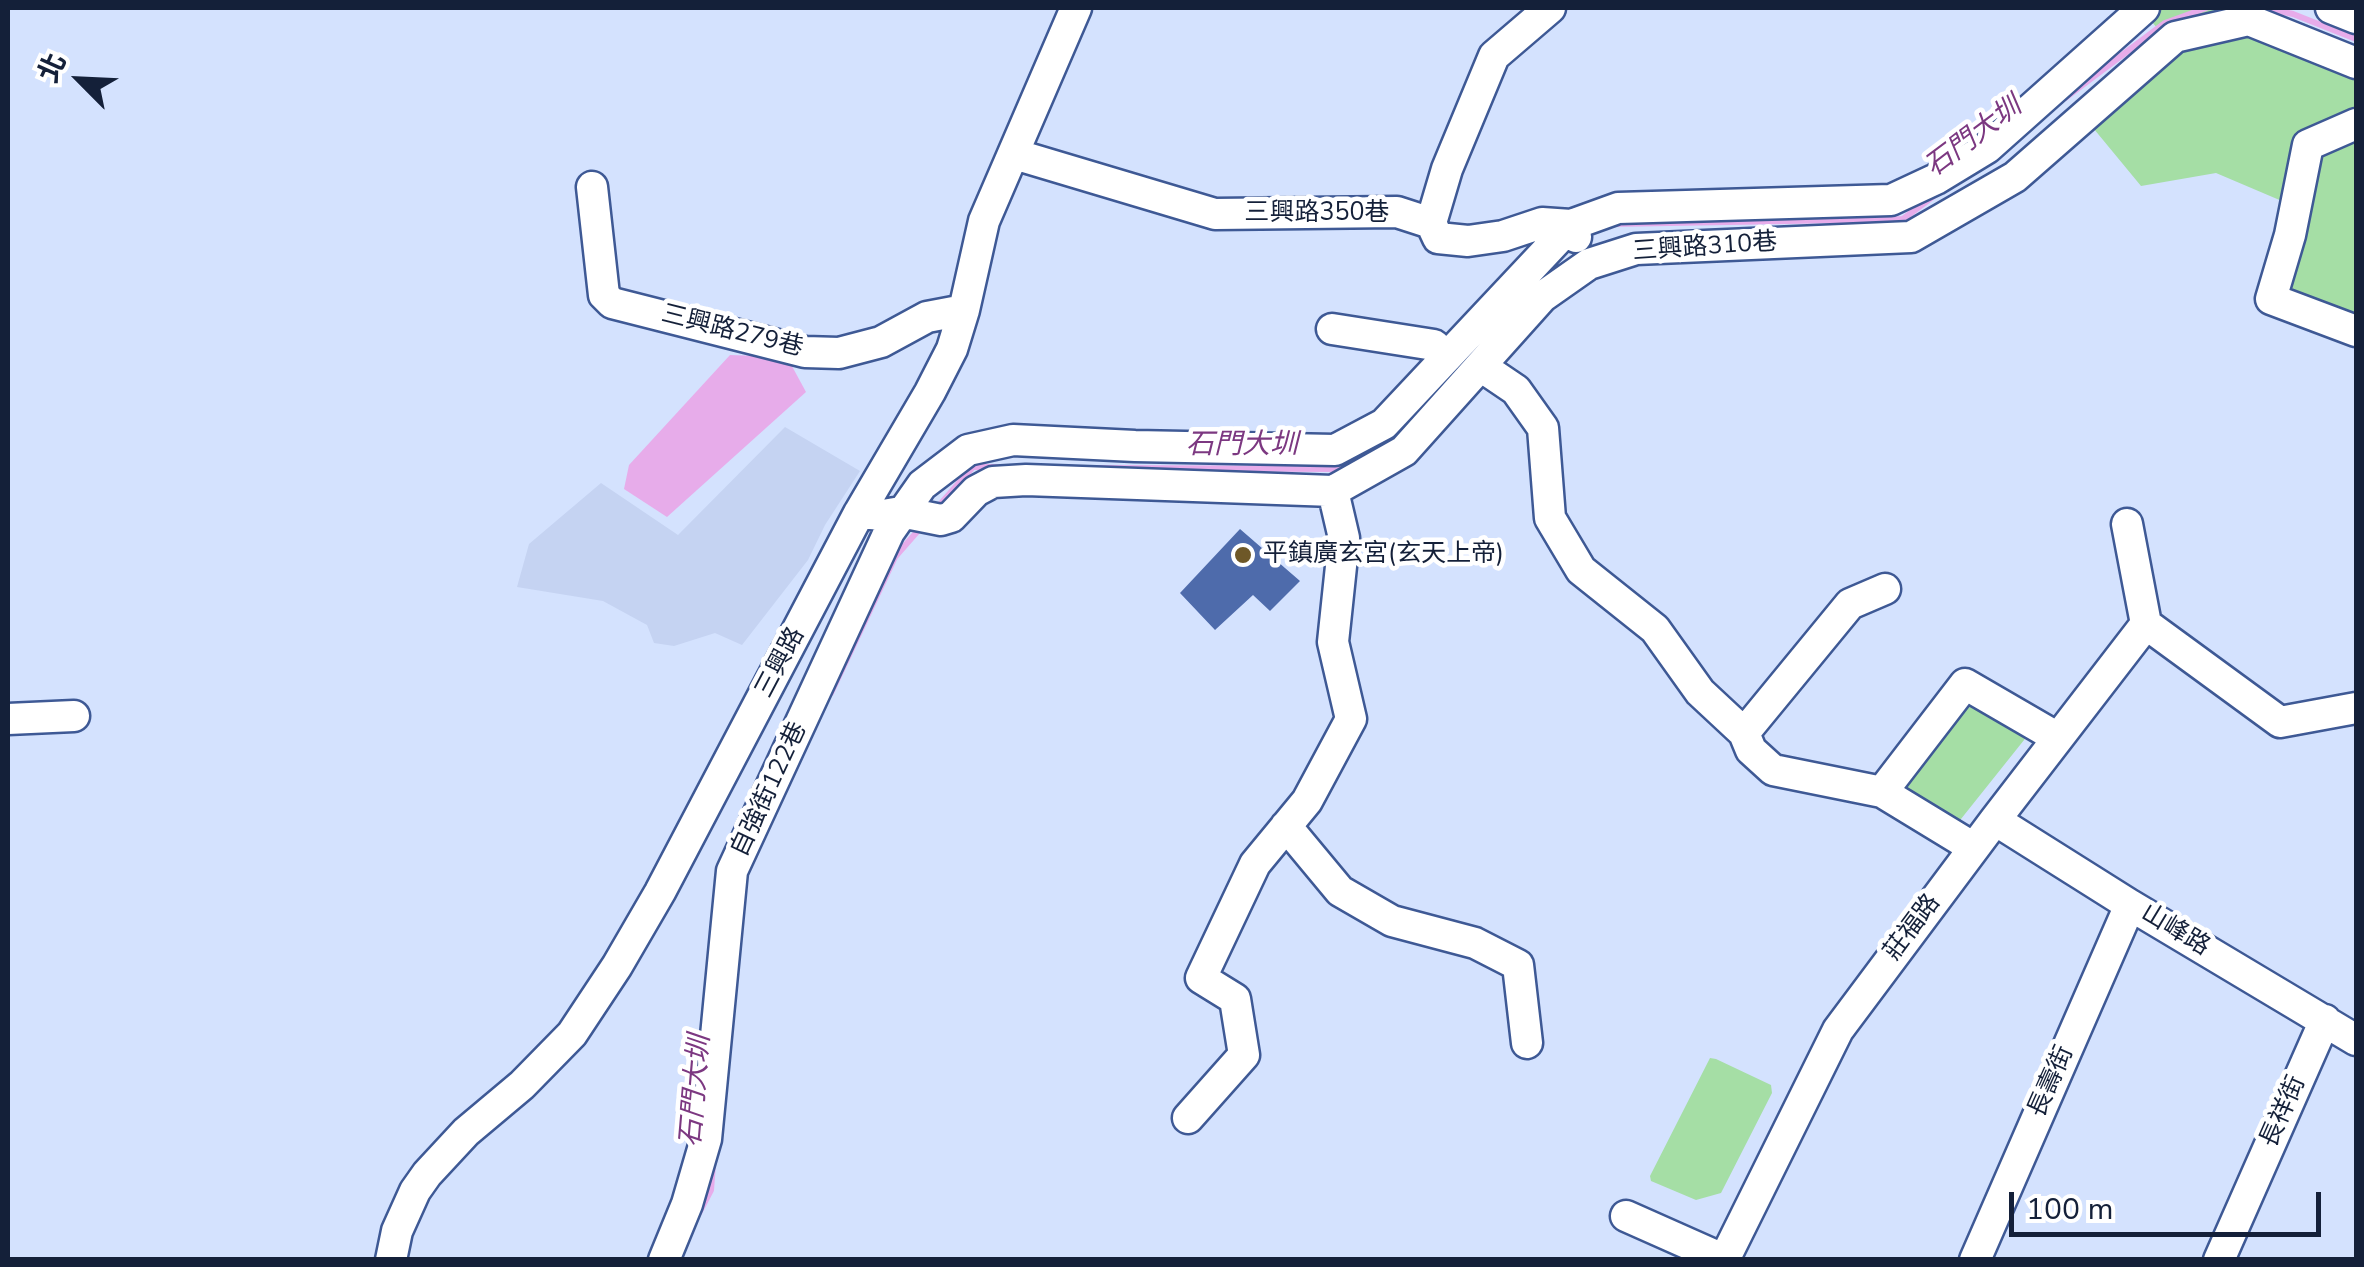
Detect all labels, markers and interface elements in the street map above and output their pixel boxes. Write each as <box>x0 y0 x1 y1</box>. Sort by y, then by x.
north arrow <box>30 30 130 130</box>
text: 北 <box>30 47 76 88</box>
water label: 石門大圳 <box>1919 91 2029 185</box>
street label: 三興路350巷 <box>1245 199 1389 229</box>
street label: 三興路310巷 <box>1632 228 1778 268</box>
street label: 三興路279巷 <box>658 300 806 364</box>
water label: 石門大圳 <box>1186 429 1298 463</box>
place label: 平鎮廣玄宮(玄天上帝) <box>1263 540 1504 570</box>
marker: 平鎮廣玄宮(玄天上帝) <box>1232 544 1254 566</box>
street label: 三興路 <box>750 623 812 703</box>
street label: 自強街122巷 <box>726 718 814 862</box>
street label: 莊福路 <box>1878 889 1948 967</box>
street label: 山峰路 <box>2135 899 2215 963</box>
water label: 石門大圳 <box>675 1034 719 1148</box>
street label: 長壽街 <box>2023 1042 2081 1122</box>
street label: 長祥街 <box>2255 1072 2313 1152</box>
scale bar <box>2014 1172 2326 1234</box>
text: 100 m <box>2026 1189 2113 1230</box>

